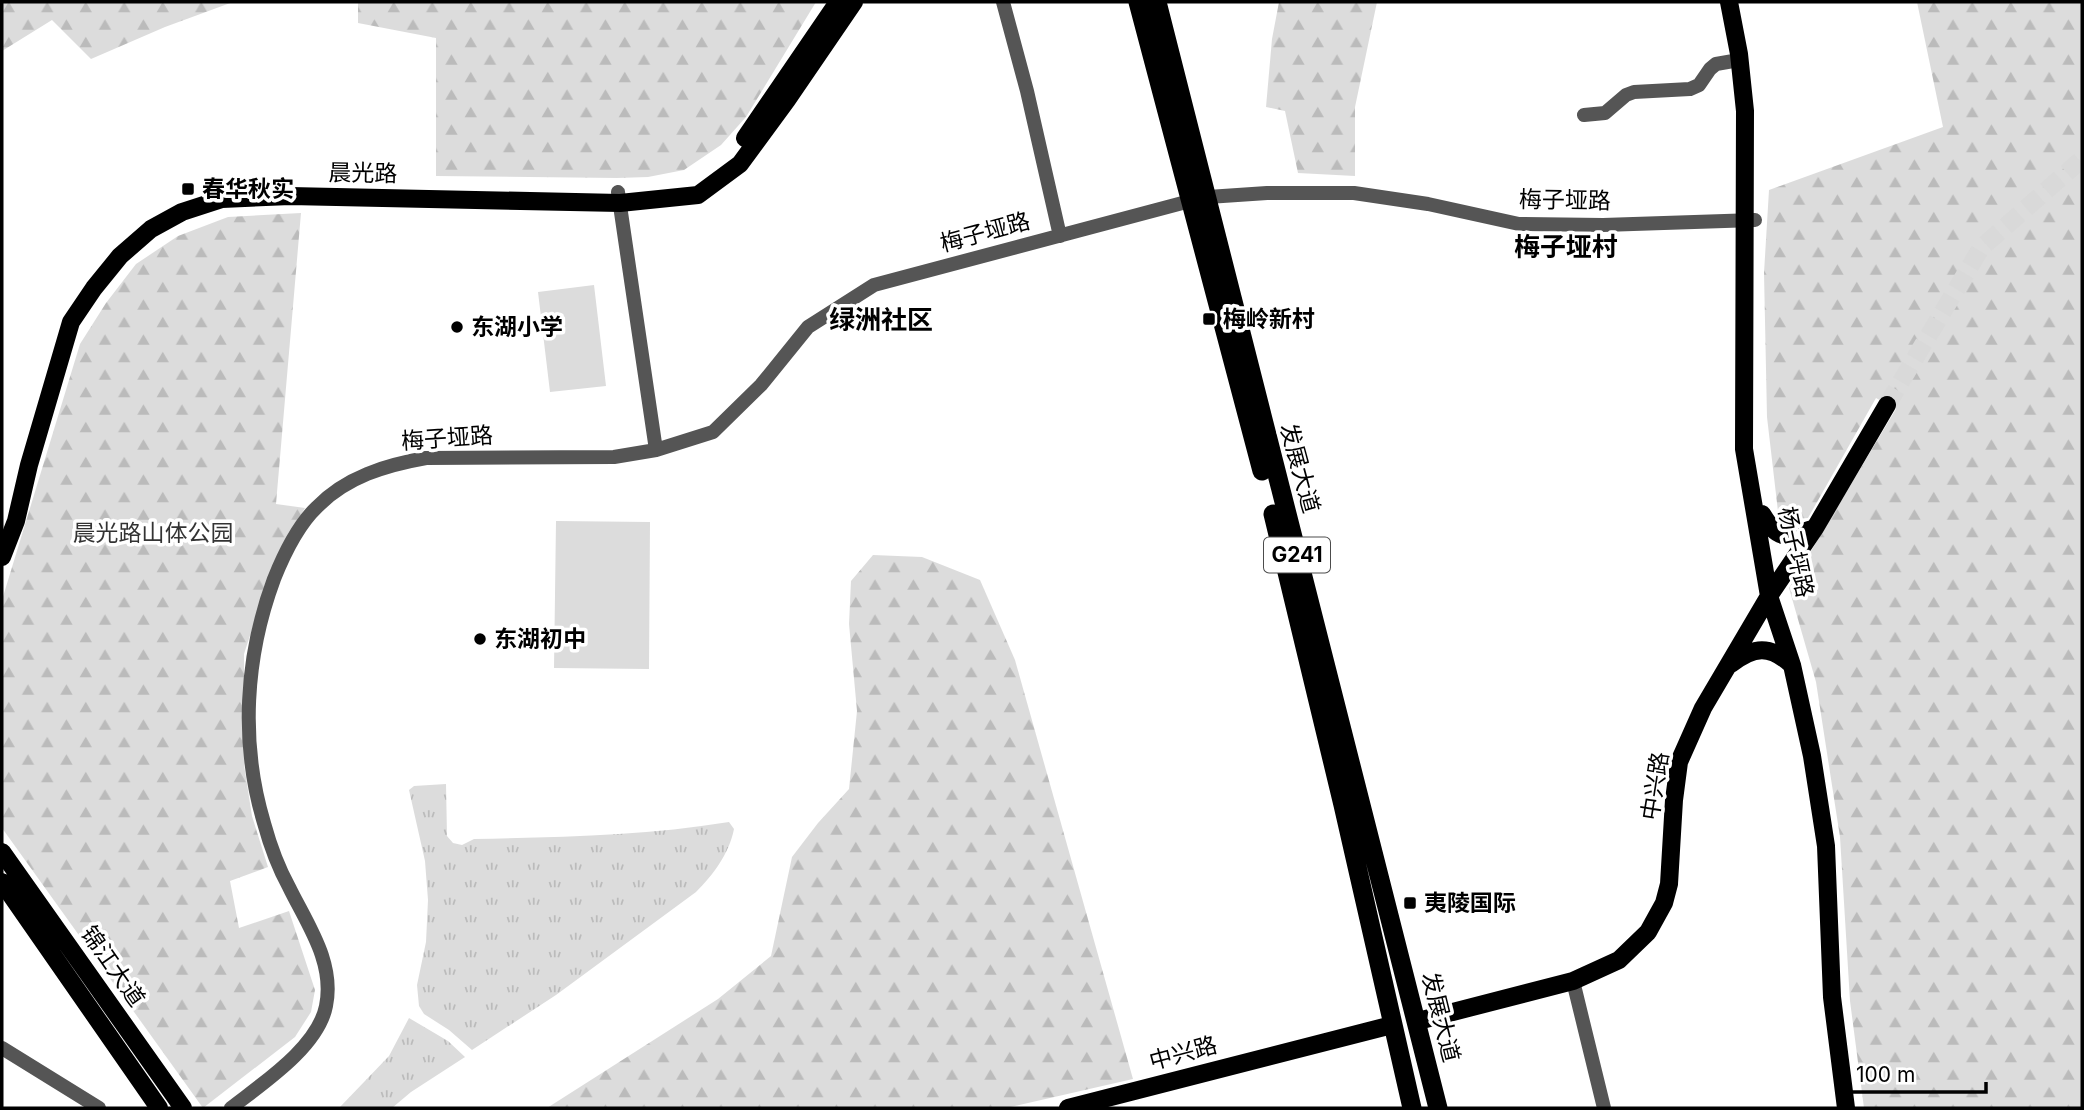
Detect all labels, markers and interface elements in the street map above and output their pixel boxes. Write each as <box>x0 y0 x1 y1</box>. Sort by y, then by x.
street label: 晨光路 <box>328 158 398 188</box>
place label: 春华秋实 <box>202 175 294 203</box>
marker: 春华秋实 <box>180 181 196 197</box>
street label: 梅子垭路 <box>1519 185 1611 215</box>
street label: 梅子垭路 <box>937 207 1033 257</box>
district label: 梅子垭村 <box>1514 231 1618 262</box>
district label: 绿洲社区 <box>829 304 933 335</box>
place label: 梅岭新村 <box>1223 305 1315 333</box>
marker: 梅岭新村 <box>1201 311 1217 327</box>
place label: 东湖小学 <box>471 313 563 341</box>
marker: 东湖小学 <box>449 319 465 335</box>
street label: 发展大道 <box>1275 420 1325 516</box>
street label: 梅子垭路 <box>400 421 494 455</box>
street label: 杨子坪路 <box>1773 504 1819 600</box>
park label: 晨光路山体公园 <box>73 519 234 547</box>
road number: G241 <box>1264 538 1330 572</box>
place label: 东湖初中 <box>494 625 586 653</box>
marker: 东湖初中 <box>472 631 488 647</box>
street label: 中兴路 <box>1636 750 1674 822</box>
place label: 夷陵国际 <box>1424 889 1516 917</box>
marker: 夷陵国际 <box>1402 895 1418 911</box>
street label: 锦江大道 <box>75 920 151 1012</box>
street label: 发展大道 <box>1416 969 1466 1065</box>
street label: 中兴路 <box>1146 1031 1220 1075</box>
scale bar <box>1846 1050 1986 1094</box>
text: 100 m <box>1856 1062 1915 1087</box>

